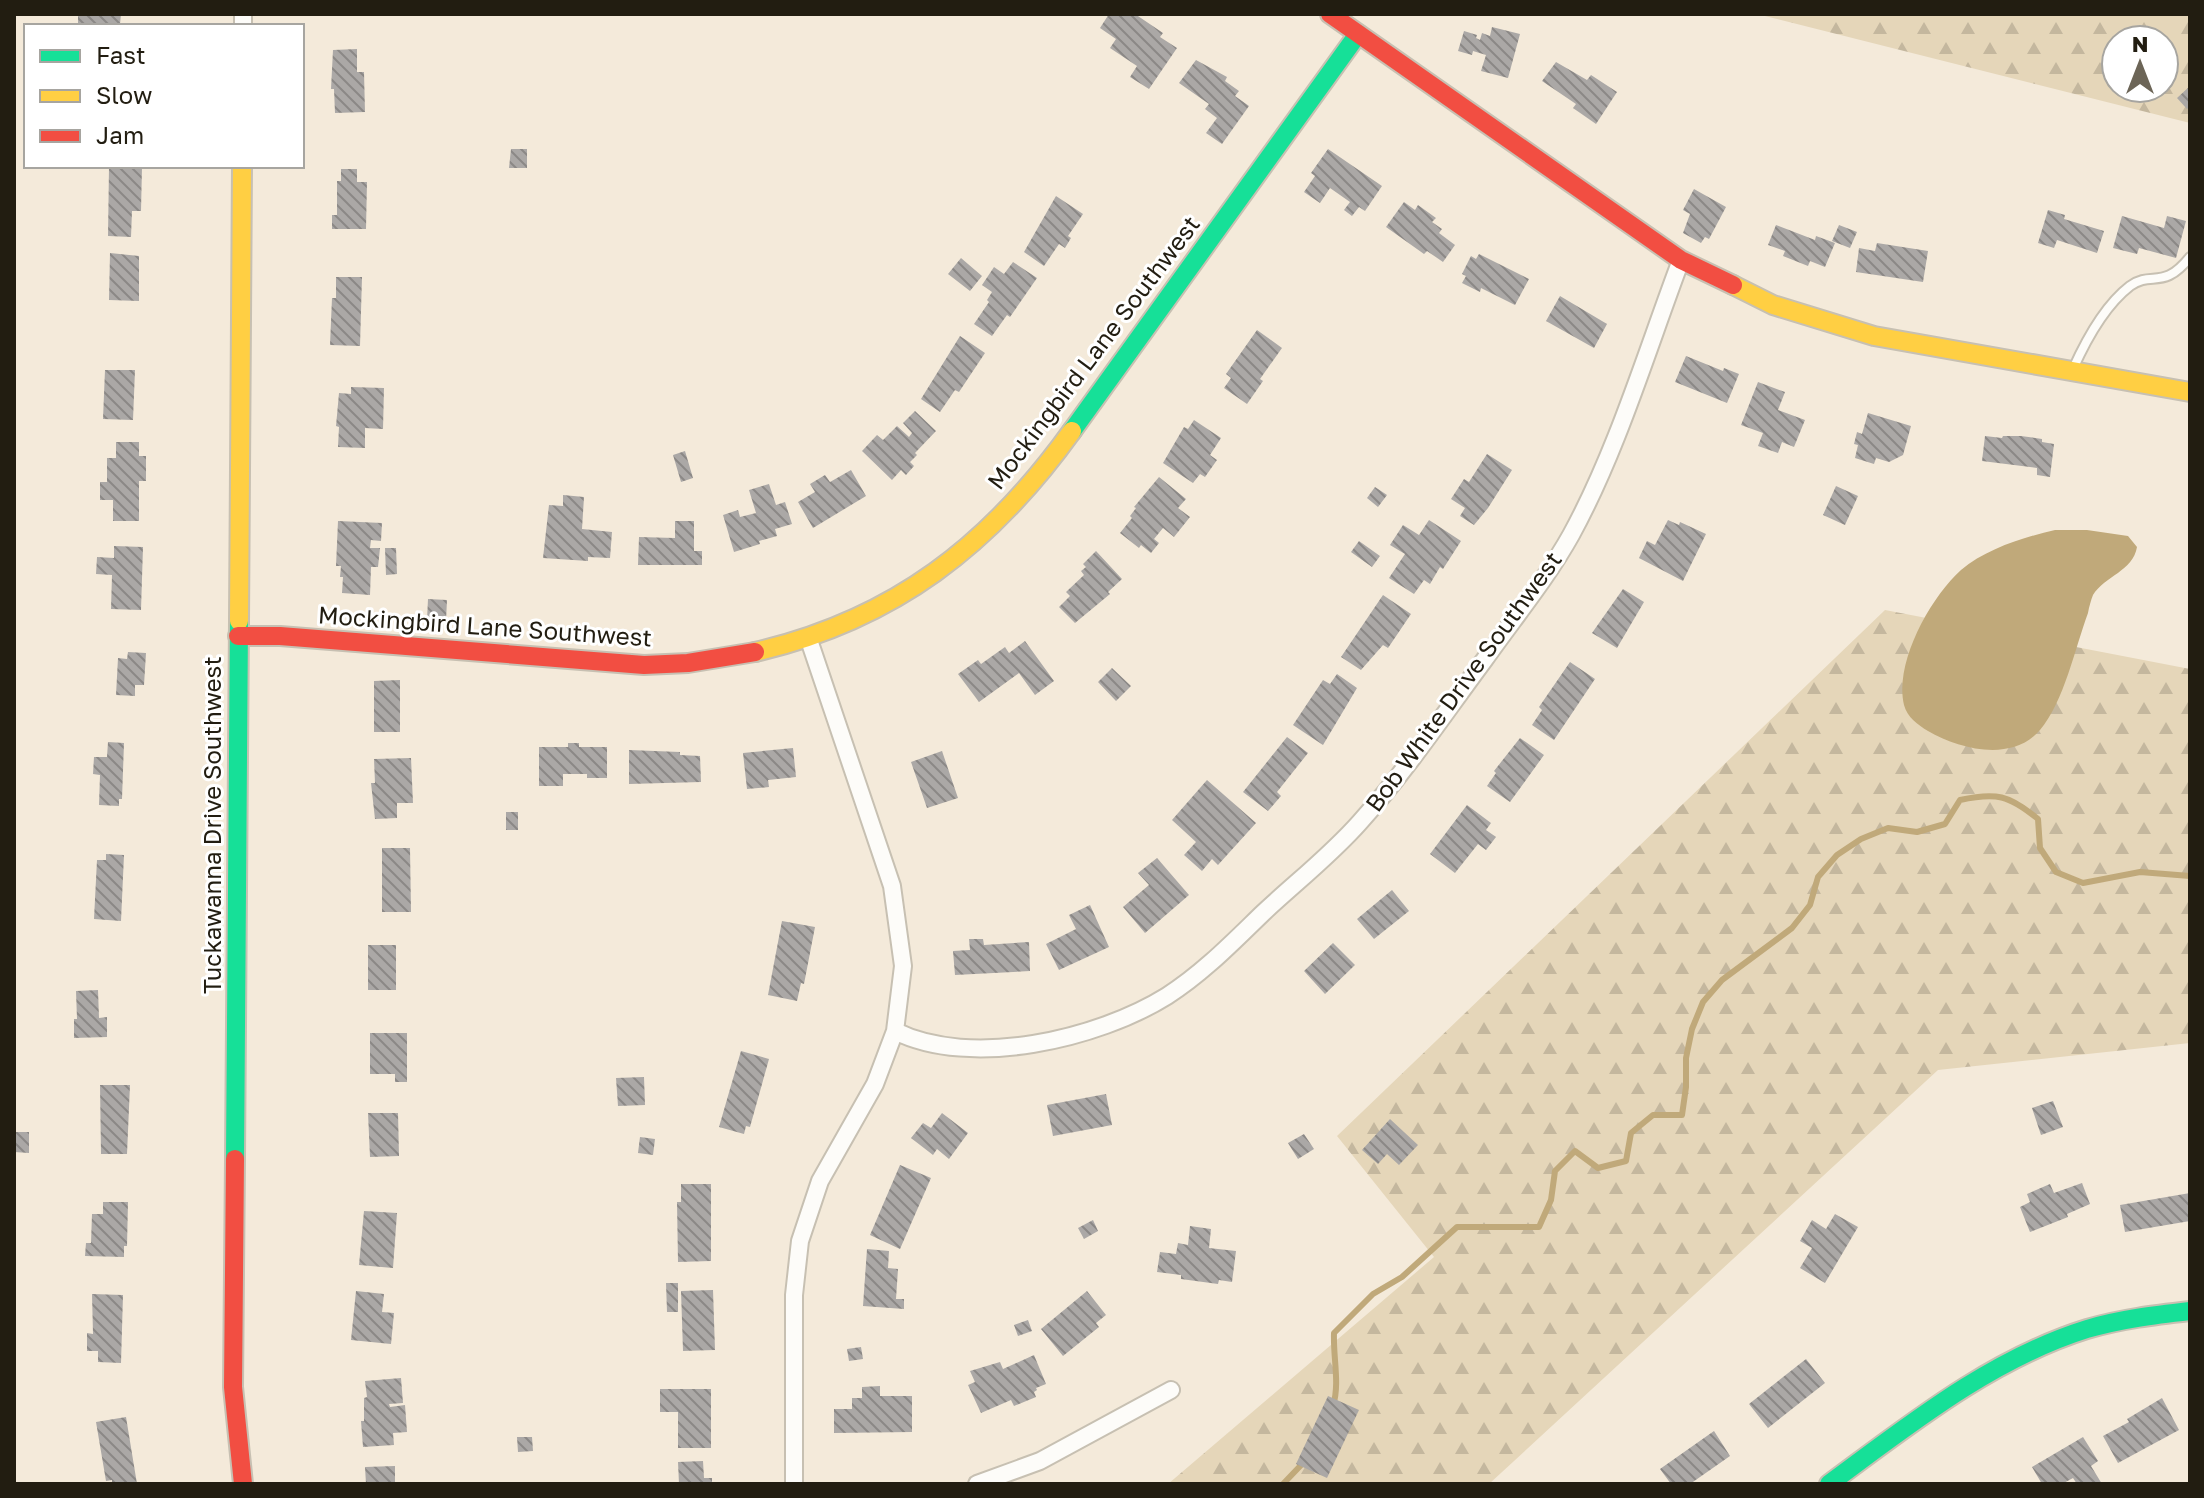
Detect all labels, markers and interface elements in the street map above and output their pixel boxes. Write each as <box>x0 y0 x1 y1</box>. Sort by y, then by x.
legend <box>24 24 304 168</box>
north arrow <box>2100 24 2180 104</box>
text: N <box>2132 30 2148 57</box>
text: Fast <box>96 40 146 69</box>
text: Slow <box>96 80 152 109</box>
text: Jam <box>96 120 144 149</box>
street label: Mockingbird Lane Southwest <box>981 210 1205 494</box>
street label: Bob White Drive Southwest <box>1359 545 1567 817</box>
street label: Mockingbird Lane Southwest <box>317 599 653 652</box>
street label: Tuckawanna Drive Southwest <box>197 656 226 994</box>

